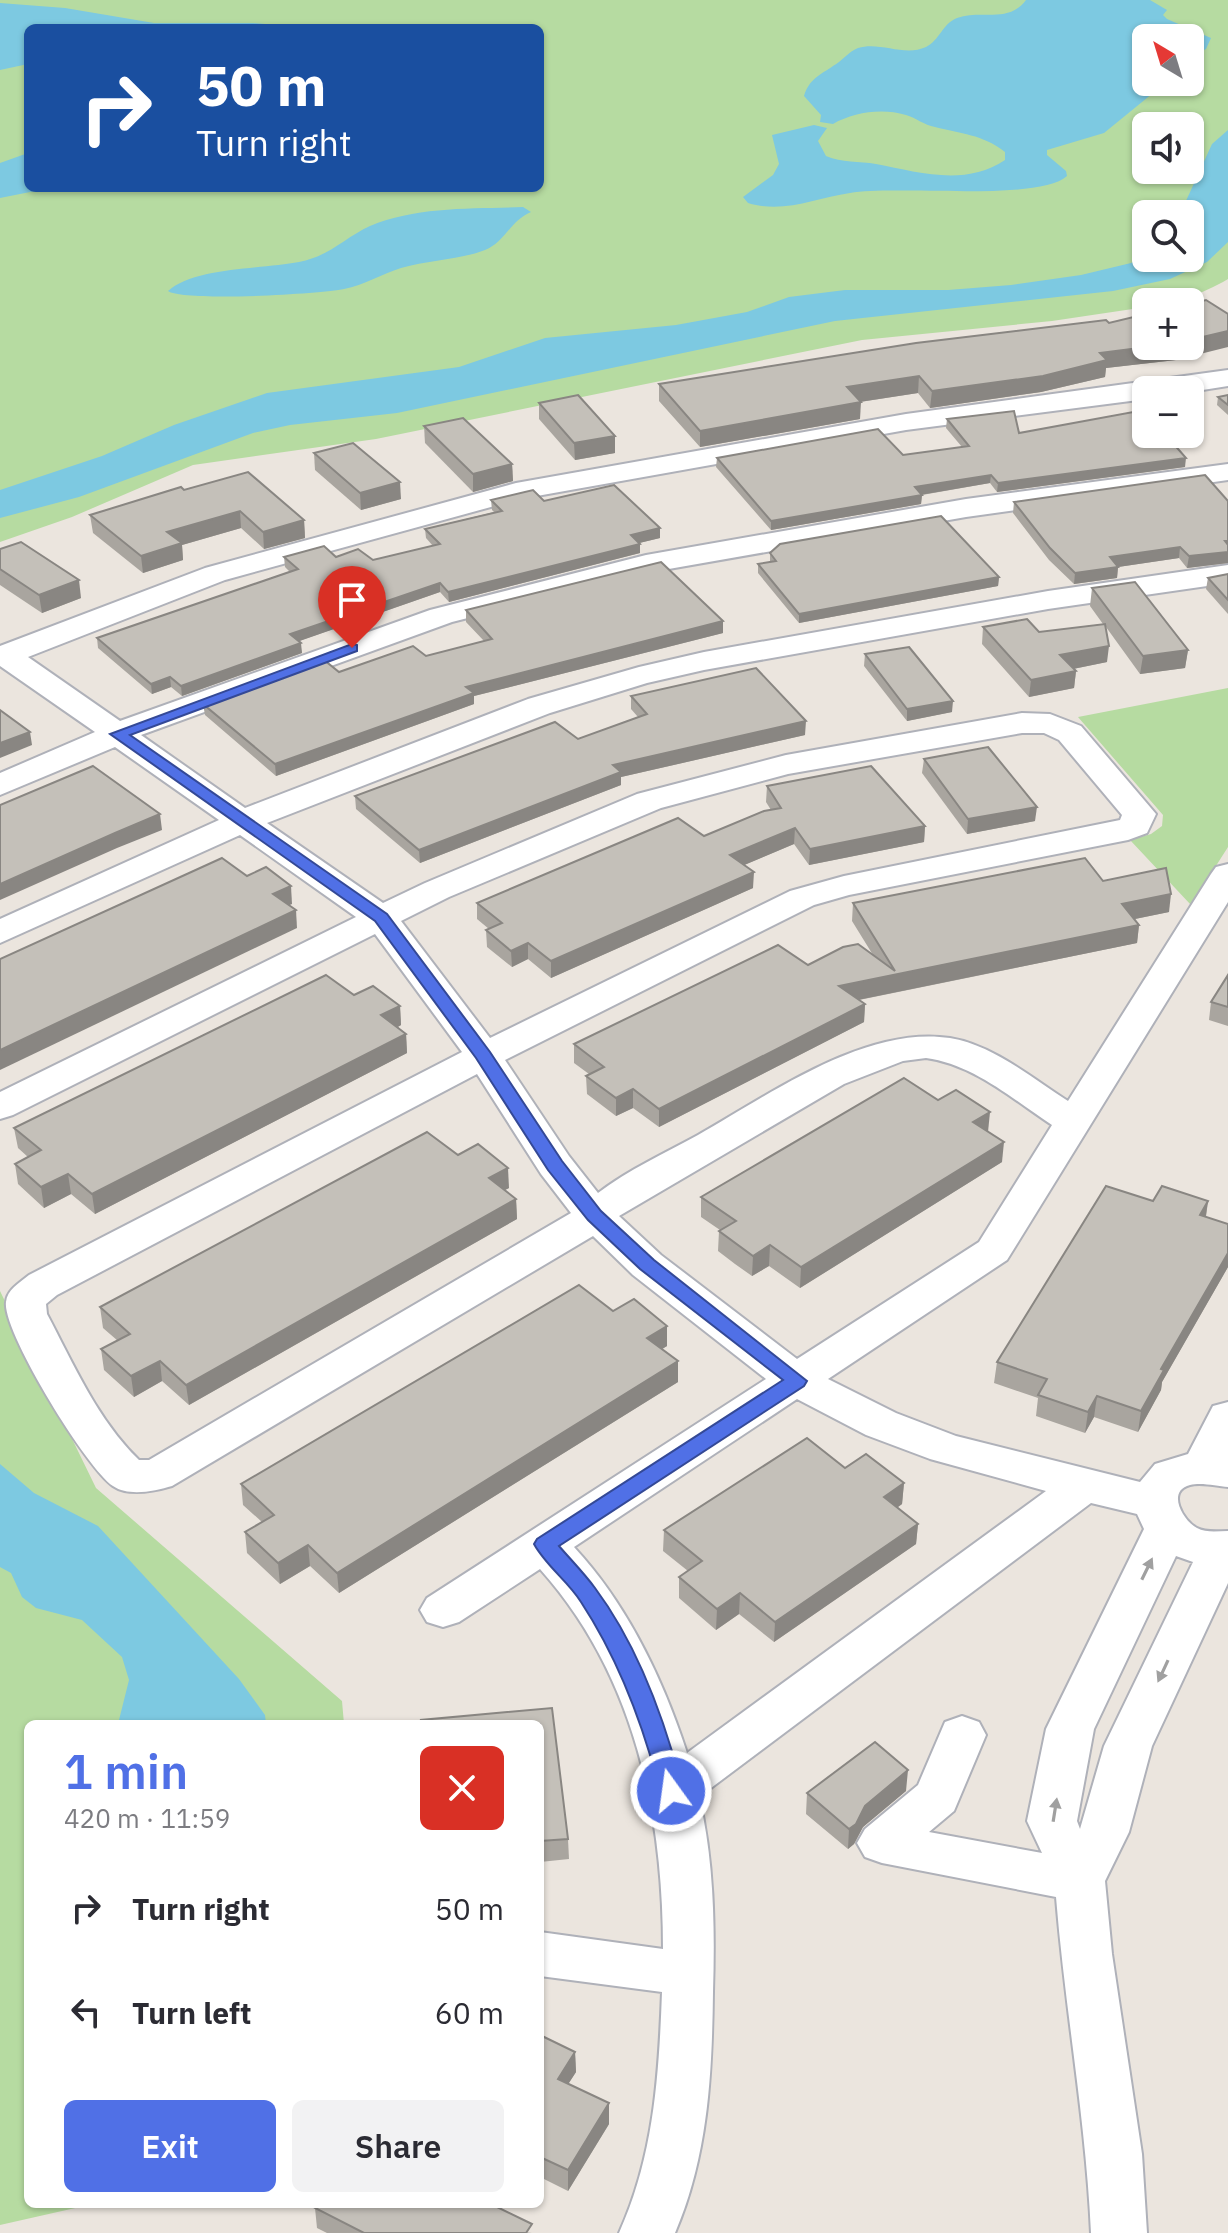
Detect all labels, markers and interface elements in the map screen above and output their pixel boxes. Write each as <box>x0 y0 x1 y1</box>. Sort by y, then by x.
north arrow <box>1132 24 1204 96</box>
map controls <box>1132 24 1204 448</box>
text: 50 m <box>196 49 326 121</box>
icon: right <box>64 56 168 160</box>
button: sound <box>1132 112 1204 184</box>
text: Turn right <box>196 119 352 166</box>
button: search <box>1132 200 1204 272</box>
button: + <box>1132 288 1204 360</box>
button: − <box>1132 376 1204 448</box>
pin <box>318 566 386 648</box>
icon: arrive <box>330 578 374 622</box>
one-way arrow <box>1140 1557 1154 1580</box>
one-way arrow <box>1156 1659 1170 1682</box>
text: 1 min <box>64 1740 188 1802</box>
button: close <box>420 1746 504 1830</box>
position arrow <box>629 1749 713 1833</box>
one-way arrow <box>1049 1797 1062 1822</box>
text: 420 m · 11:59 <box>64 1801 230 1835</box>
icon: right <box>64 1886 108 1930</box>
text: Turn right <box>132 1889 270 1928</box>
text: 50 m <box>435 1889 504 1928</box>
icon: left <box>64 1990 108 2034</box>
text: Turn left <box>132 1993 251 2032</box>
text: 60 m <box>435 1993 504 2032</box>
button: Exit <box>64 2100 276 2192</box>
button: Share <box>292 2100 504 2192</box>

